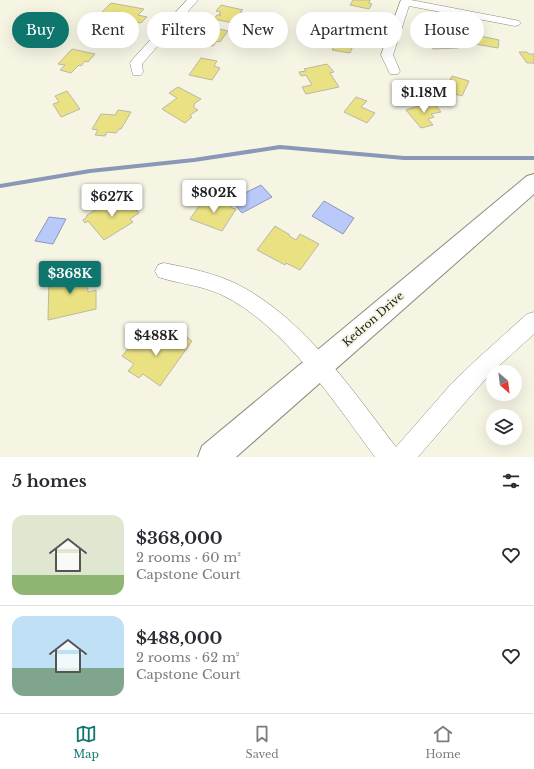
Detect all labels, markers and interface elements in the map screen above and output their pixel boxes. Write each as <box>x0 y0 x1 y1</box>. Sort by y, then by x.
chip: Buy <box>12 12 69 48</box>
chip: Rent <box>77 12 139 48</box>
chip: Filters <box>147 12 220 48</box>
chip: New <box>228 12 288 48</box>
chip: Apartment <box>296 12 402 48</box>
chip: House <box>410 12 484 48</box>
pin: $1.18M <box>391 80 457 114</box>
text: $1.18M <box>401 84 447 101</box>
pin: $802K <box>186 180 242 214</box>
pin: $627K <box>84 184 140 218</box>
text: $802K <box>191 184 237 201</box>
text: $627K <box>90 188 134 205</box>
pin: $368K <box>42 261 98 295</box>
text: $368K <box>48 265 92 282</box>
street label: Kedron Drive <box>340 289 406 349</box>
pin: $488K <box>128 323 184 357</box>
text: $488K <box>134 327 178 344</box>
north arrow <box>486 365 522 401</box>
map controls <box>486 365 522 445</box>
button: layers <box>486 409 522 445</box>
icon: filters <box>500 470 522 492</box>
text: 5 homes <box>12 471 87 492</box>
text: $368,000 <box>136 528 223 549</box>
icon: home <box>44 531 92 579</box>
icon: heart <box>500 544 522 566</box>
text: 2 rooms · 60 m² <box>136 549 241 566</box>
text: Capstone Court <box>136 566 241 583</box>
text: $488,000 <box>136 628 222 649</box>
icon: home <box>44 632 92 680</box>
icon: heart <box>500 645 522 667</box>
text: 2 rooms · 62 m² <box>136 649 240 666</box>
text: Capstone Court <box>136 666 241 683</box>
tab: Map <box>73 723 99 761</box>
tab: Saved <box>246 723 279 761</box>
tab: Home <box>425 723 461 761</box>

